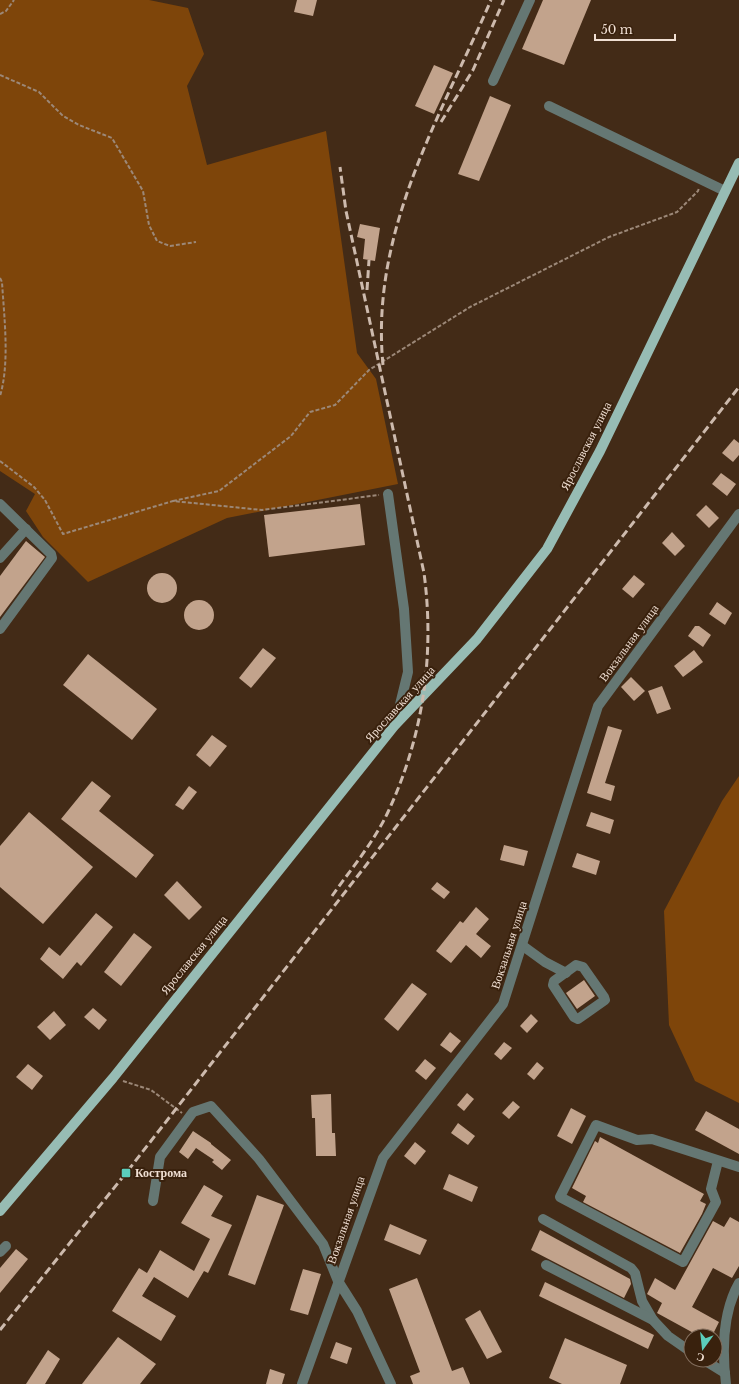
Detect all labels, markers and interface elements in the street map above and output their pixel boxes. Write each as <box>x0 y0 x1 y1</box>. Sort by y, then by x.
scale bar <box>595 16 675 42</box>
text: 50 m <box>601 22 633 37</box>
street label: Ярославская улица <box>557 398 615 493</box>
street label: Вокзальная улица <box>596 601 662 684</box>
street label: Ярославская улица <box>361 662 438 745</box>
street label: Вокзальная улица <box>487 898 530 991</box>
street label: Ярославская улица <box>157 912 231 997</box>
place label: Кострома <box>135 1165 187 1180</box>
marker: Кострома <box>120 1167 132 1179</box>
street label: Вокзальная улица <box>324 1173 368 1266</box>
north arrow <box>683 1328 723 1368</box>
text: С <box>695 1350 706 1365</box>

